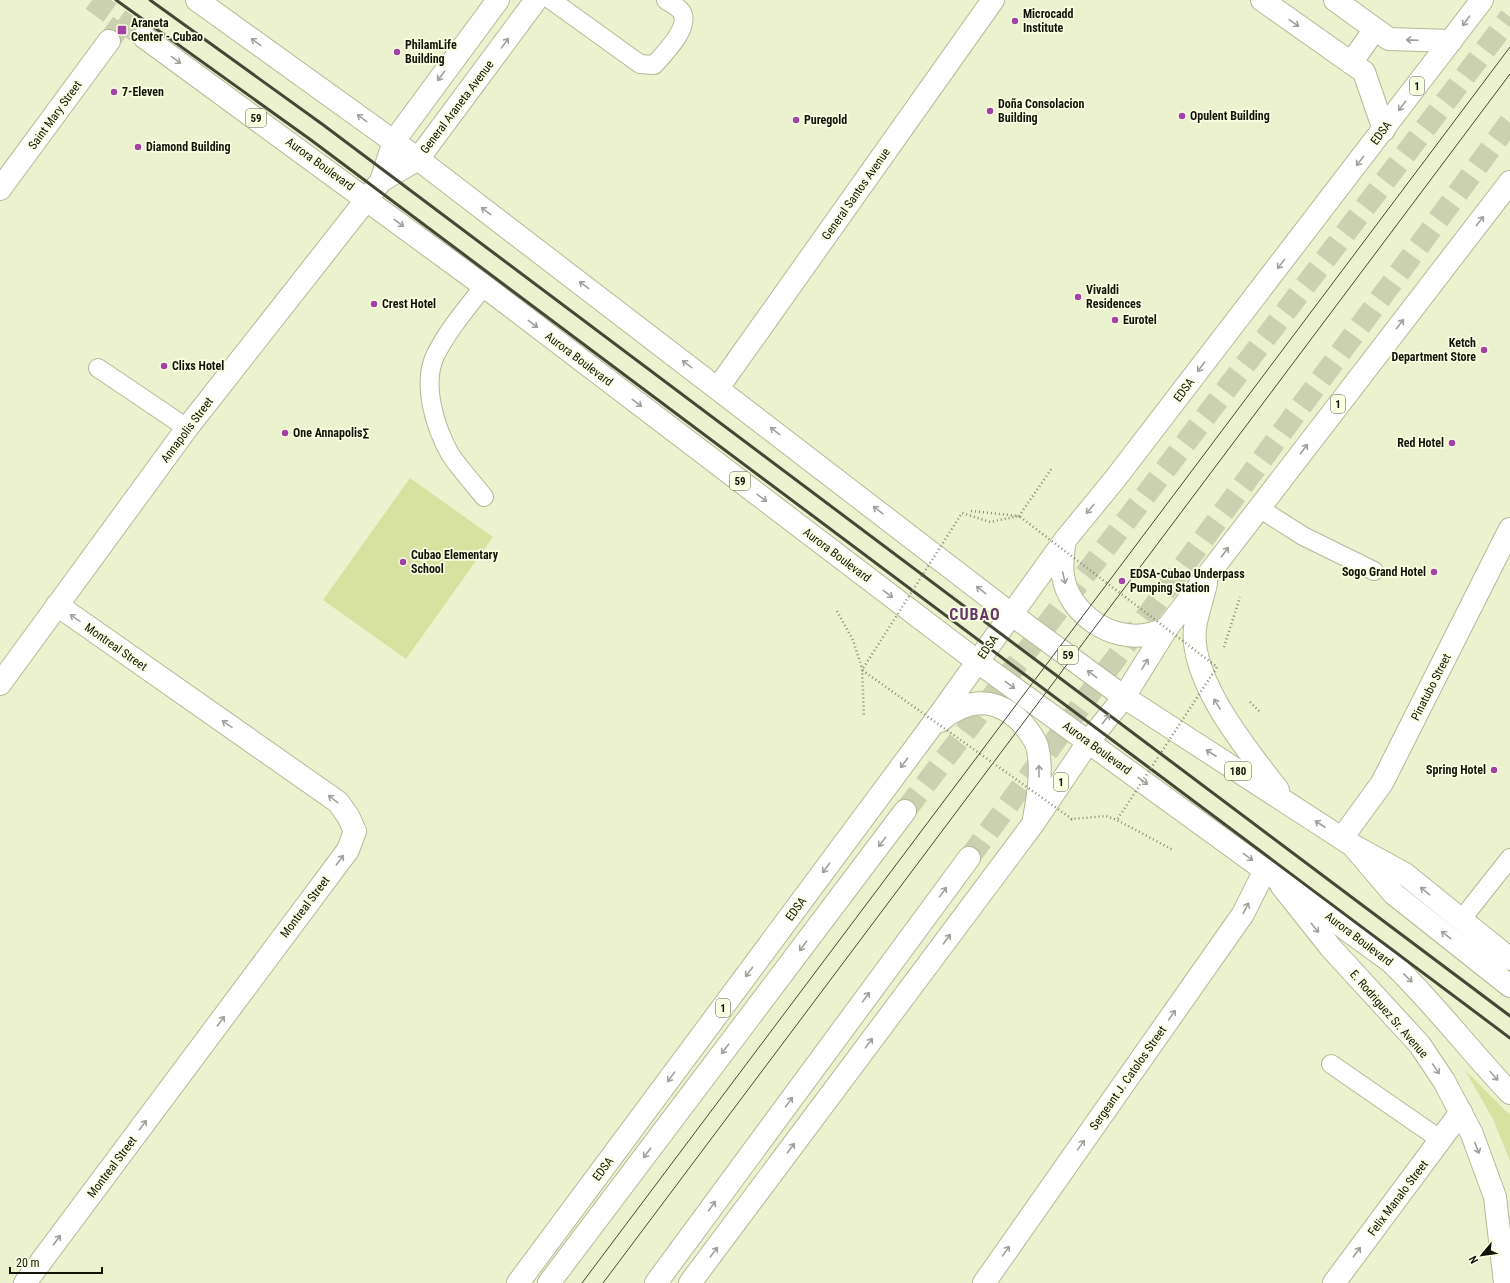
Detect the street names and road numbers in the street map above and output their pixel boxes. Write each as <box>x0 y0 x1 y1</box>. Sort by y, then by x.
street label: General Araneta Avenue <box>417 57 497 156</box>
road number: 1 <box>1410 77 1424 95</box>
street label: Saint Mary Street <box>25 78 85 152</box>
road number: 59 <box>246 109 266 127</box>
street label: EDSA <box>1368 118 1394 148</box>
street label: Aurora Boulevard <box>283 134 357 194</box>
street label: General Santos Avenue <box>819 145 893 243</box>
street label: Aurora Boulevard <box>542 329 616 389</box>
street label: EDSA <box>1171 375 1197 405</box>
street label: Annapolis Street <box>158 394 216 465</box>
road number: 1 <box>1331 395 1345 413</box>
road number: 59 <box>730 472 750 490</box>
street label: Aurora Boulevard <box>800 525 874 585</box>
street label: Montreal Street <box>82 620 150 674</box>
street label: EDSA <box>975 632 1001 662</box>
road number: 59 <box>1058 646 1078 664</box>
street label: Pinatubo Street <box>1408 651 1454 723</box>
street label: Aurora Boulevard <box>1060 718 1134 778</box>
road number: 180 <box>1225 762 1251 780</box>
road number: 1 <box>1054 773 1068 791</box>
street label: Montreal Street <box>277 873 333 940</box>
street label: EDSA <box>783 894 809 924</box>
street label: Aurora Boulevard <box>1322 909 1396 969</box>
street label: E. Rodriguez Sr. Avenue <box>1347 967 1431 1061</box>
road number: 1 <box>716 999 730 1017</box>
street label: Sergeant J. Catolos Street <box>1087 1023 1169 1133</box>
street label: Montreal Street <box>84 1133 140 1200</box>
street label: EDSA <box>590 1154 616 1184</box>
street label: Felix Manalo Street <box>1365 1157 1431 1238</box>

